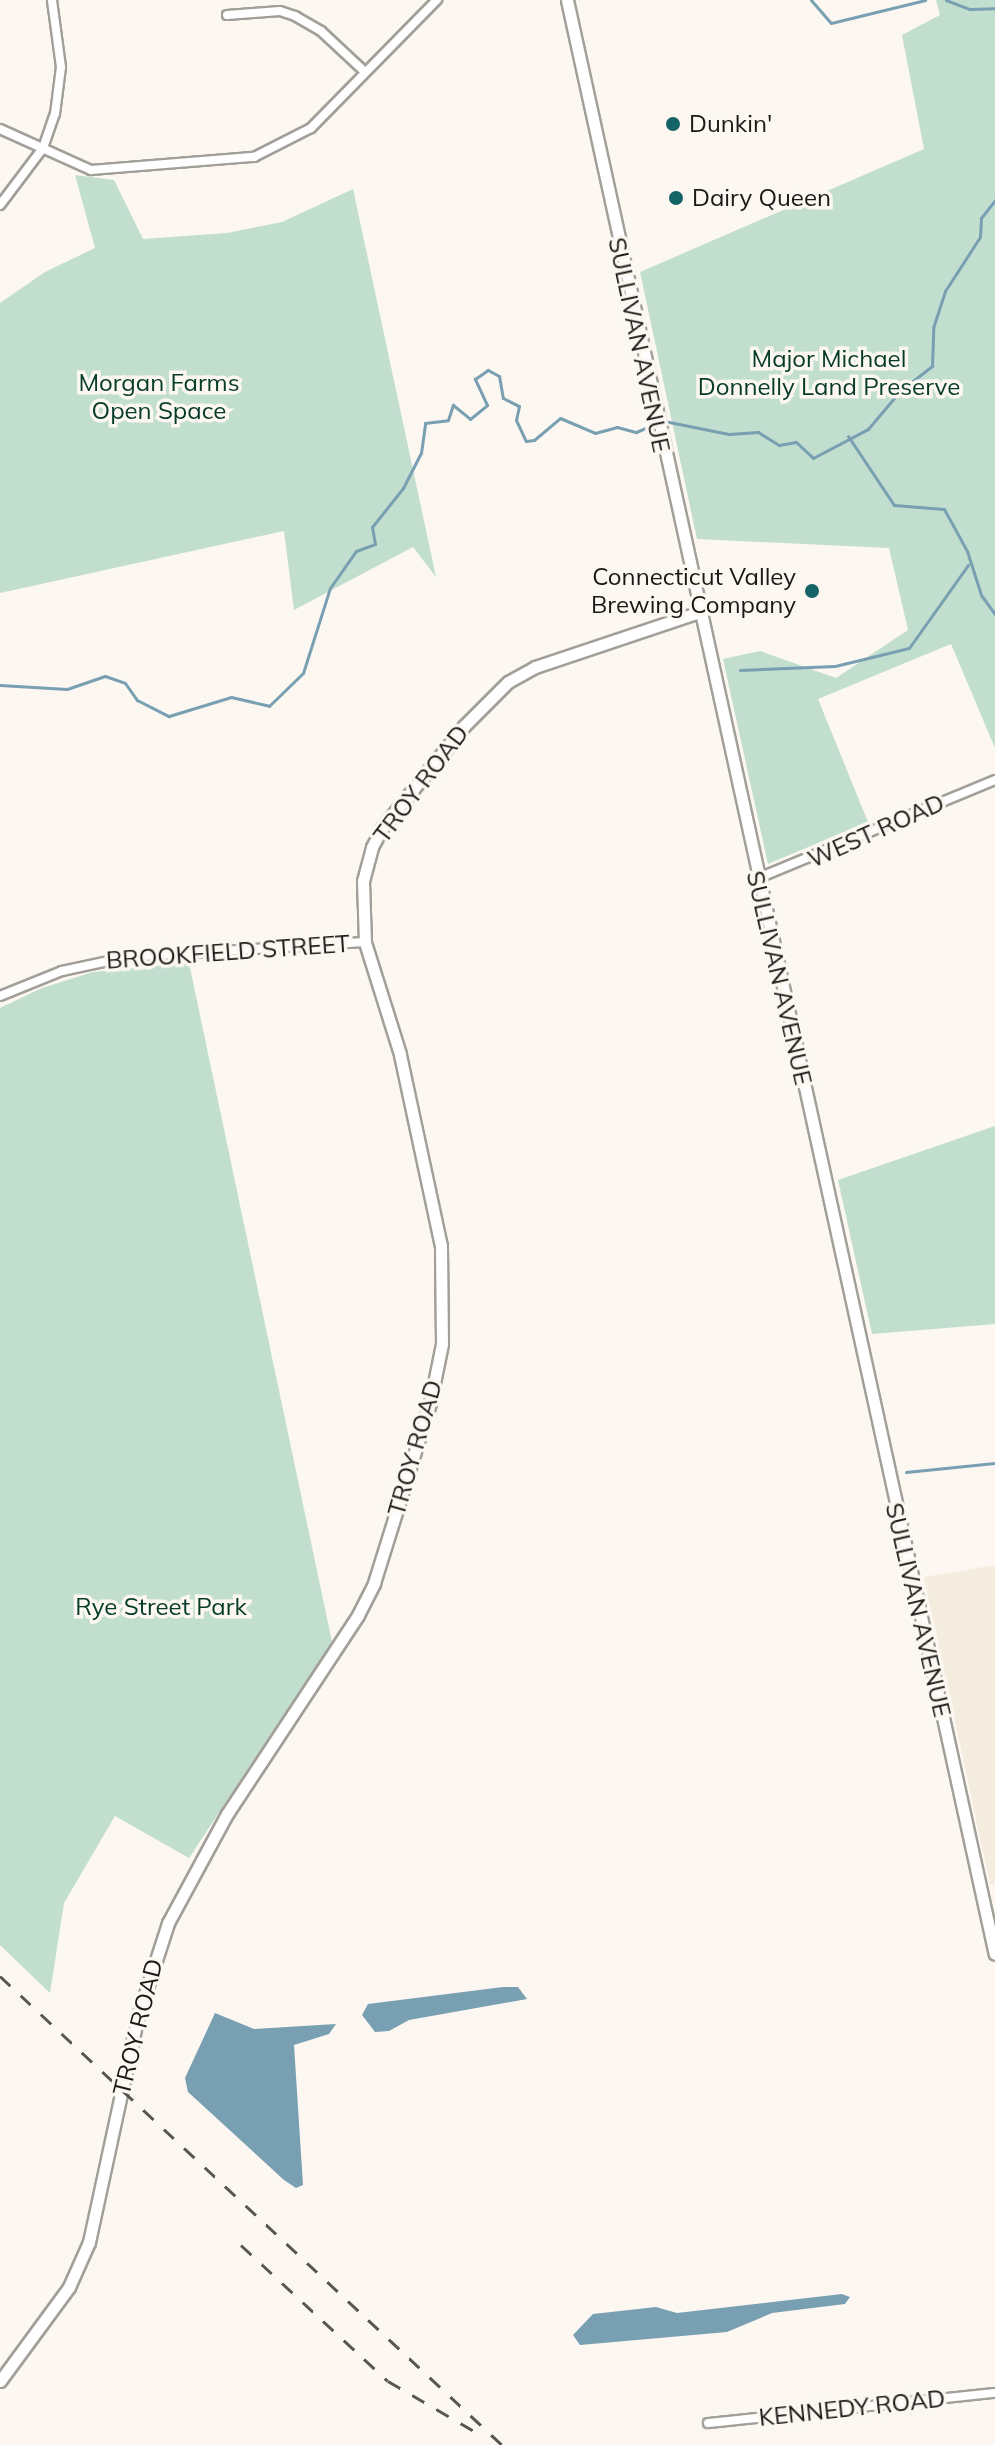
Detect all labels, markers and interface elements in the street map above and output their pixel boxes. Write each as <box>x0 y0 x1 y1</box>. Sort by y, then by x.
place label: Dunkin' <box>689 110 772 138</box>
marker: Dunkin' <box>664 115 682 133</box>
place label: Dairy Queen <box>692 184 831 212</box>
marker: Dairy Queen <box>667 189 685 207</box>
street label: SULLIVAN AVENUE <box>602 235 676 455</box>
park label: Major Michael Donnelly Land Preserve <box>698 345 960 401</box>
park label: Morgan Farms Open Space <box>78 369 240 425</box>
place label: Connecticut Valley Brewing Company <box>591 563 796 619</box>
marker: Connecticut Valley Brewing Company <box>803 582 821 600</box>
street label: TROY ROAD <box>368 720 474 848</box>
street label: WEST ROAD <box>803 788 949 874</box>
street label: SULLIVAN AVENUE <box>740 868 818 1088</box>
street label: BROOKFIELD STREET <box>105 929 351 975</box>
street label: TROY ROAD <box>382 1377 448 1519</box>
street label: SULLIVAN AVENUE <box>879 1500 957 1720</box>
park label: Rye Street Park <box>75 1593 247 1621</box>
street label: TROY ROAD <box>107 1956 169 2098</box>
street label: KENNEDY ROAD <box>757 2384 947 2432</box>

